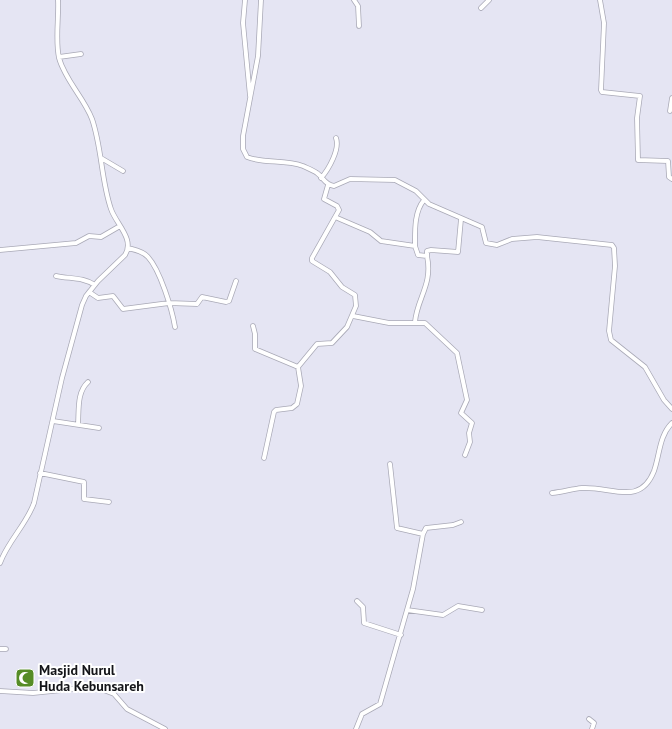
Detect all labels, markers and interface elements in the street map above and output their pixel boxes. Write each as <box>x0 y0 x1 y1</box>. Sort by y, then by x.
place label: Masjid Nurul Huda Kebunsareh <box>39 661 144 695</box>
mosque icon: Masjid Nurul Huda Kebunsareh <box>14 667 36 689</box>

